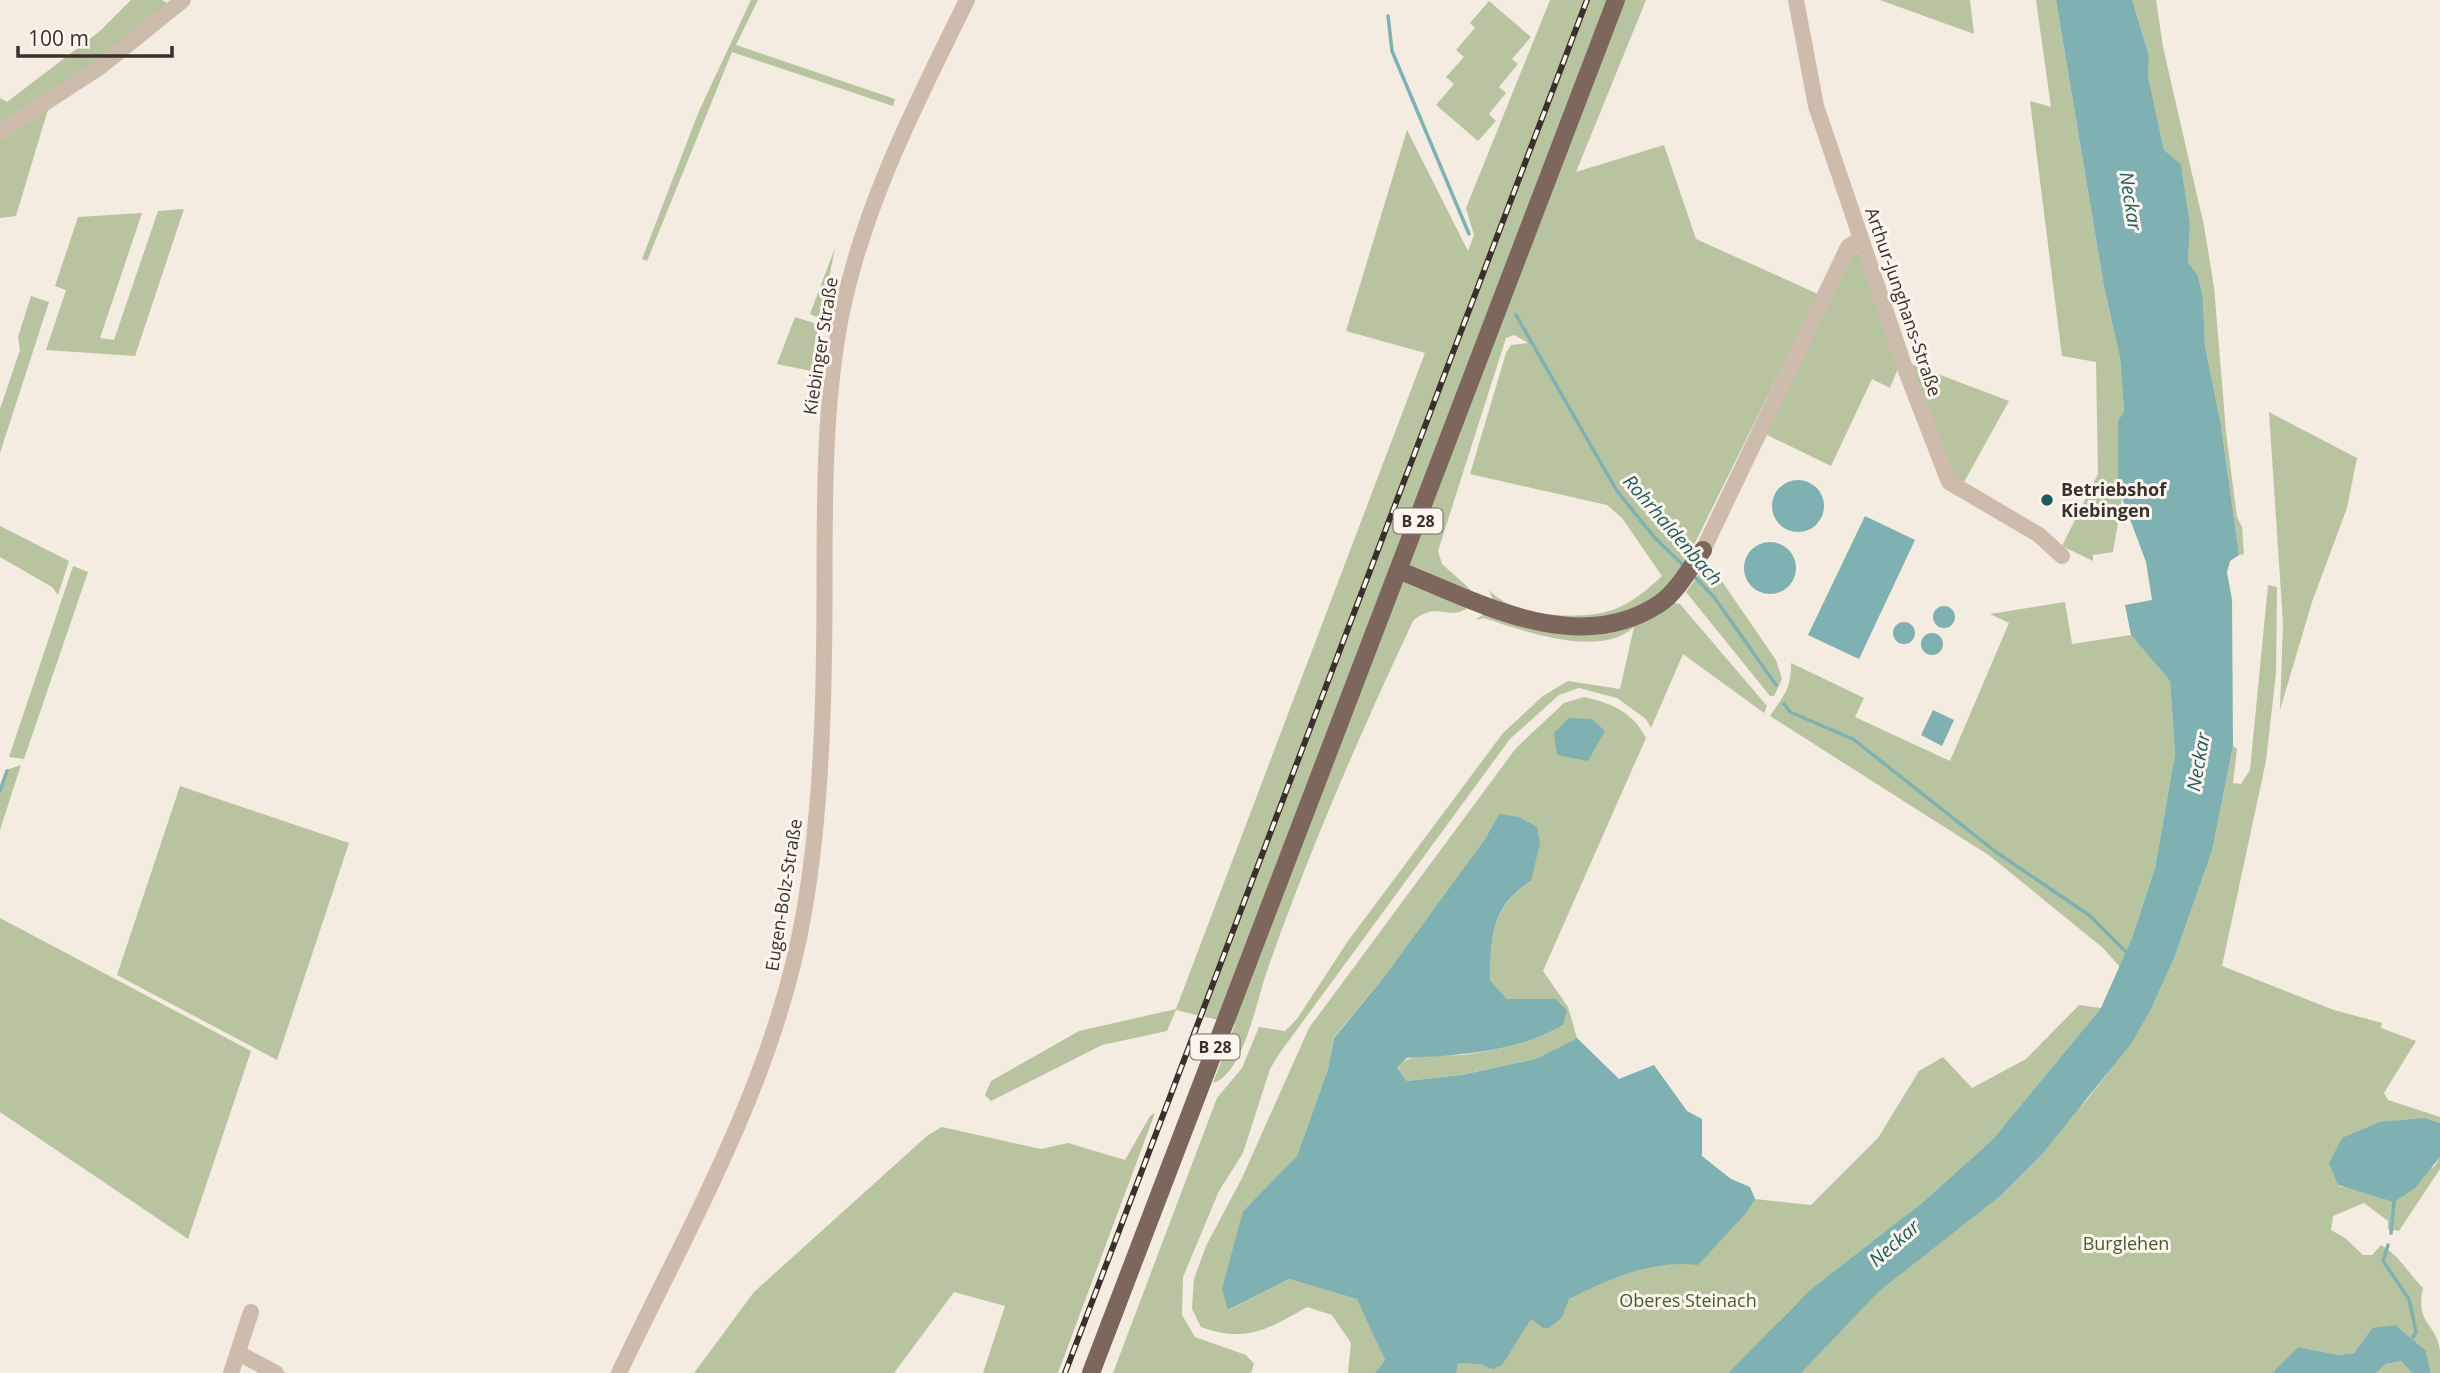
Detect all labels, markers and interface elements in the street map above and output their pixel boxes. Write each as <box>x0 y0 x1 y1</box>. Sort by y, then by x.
scale bar <box>18 14 172 58</box>
text: 100 m <box>28 24 89 52</box>
water label: Neckar <box>2114 170 2149 234</box>
street label: Arthur-Junghans-Straße <box>1860 204 1948 399</box>
street label: Kiebinger Straße <box>797 275 843 416</box>
water label: Rohrhaldenbach <box>1618 469 1728 591</box>
place label: Betriebshof Kiebingen <box>2061 477 2167 522</box>
marker: Betriebshof Kiebingen <box>2039 492 2055 508</box>
road number: B 28 <box>1394 508 1442 534</box>
water label: Neckar <box>2180 729 2216 793</box>
street label: Eugen-Bolz-Straße <box>759 817 807 973</box>
road number: B 28 <box>1190 1035 1240 1060</box>
water label: Neckar <box>1863 1213 1926 1272</box>
park label: Burglehen <box>2083 1231 2169 1255</box>
park label: Oberes Steinach <box>1619 1288 1757 1312</box>

